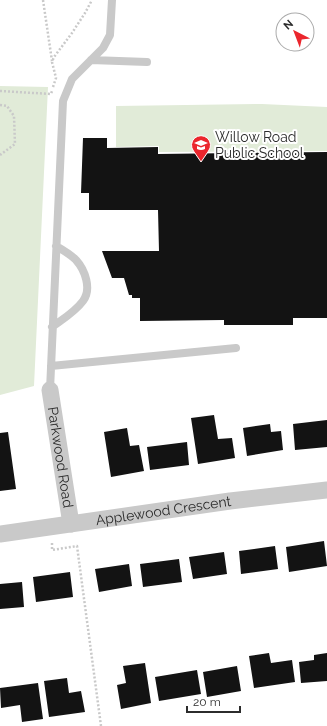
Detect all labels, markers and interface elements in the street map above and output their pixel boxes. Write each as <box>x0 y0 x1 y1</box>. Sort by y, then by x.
north arrow <box>275 12 315 52</box>
text: N <box>281 17 296 33</box>
place label: Willow Road Public School <box>215 129 304 161</box>
school or university icon: Willow Road Public School <box>190 134 212 162</box>
street label: Parkwood Road <box>45 405 76 509</box>
street label: Applewood Crescent <box>95 493 232 528</box>
scale bar <box>187 688 240 714</box>
text: 20 m <box>193 695 221 709</box>

